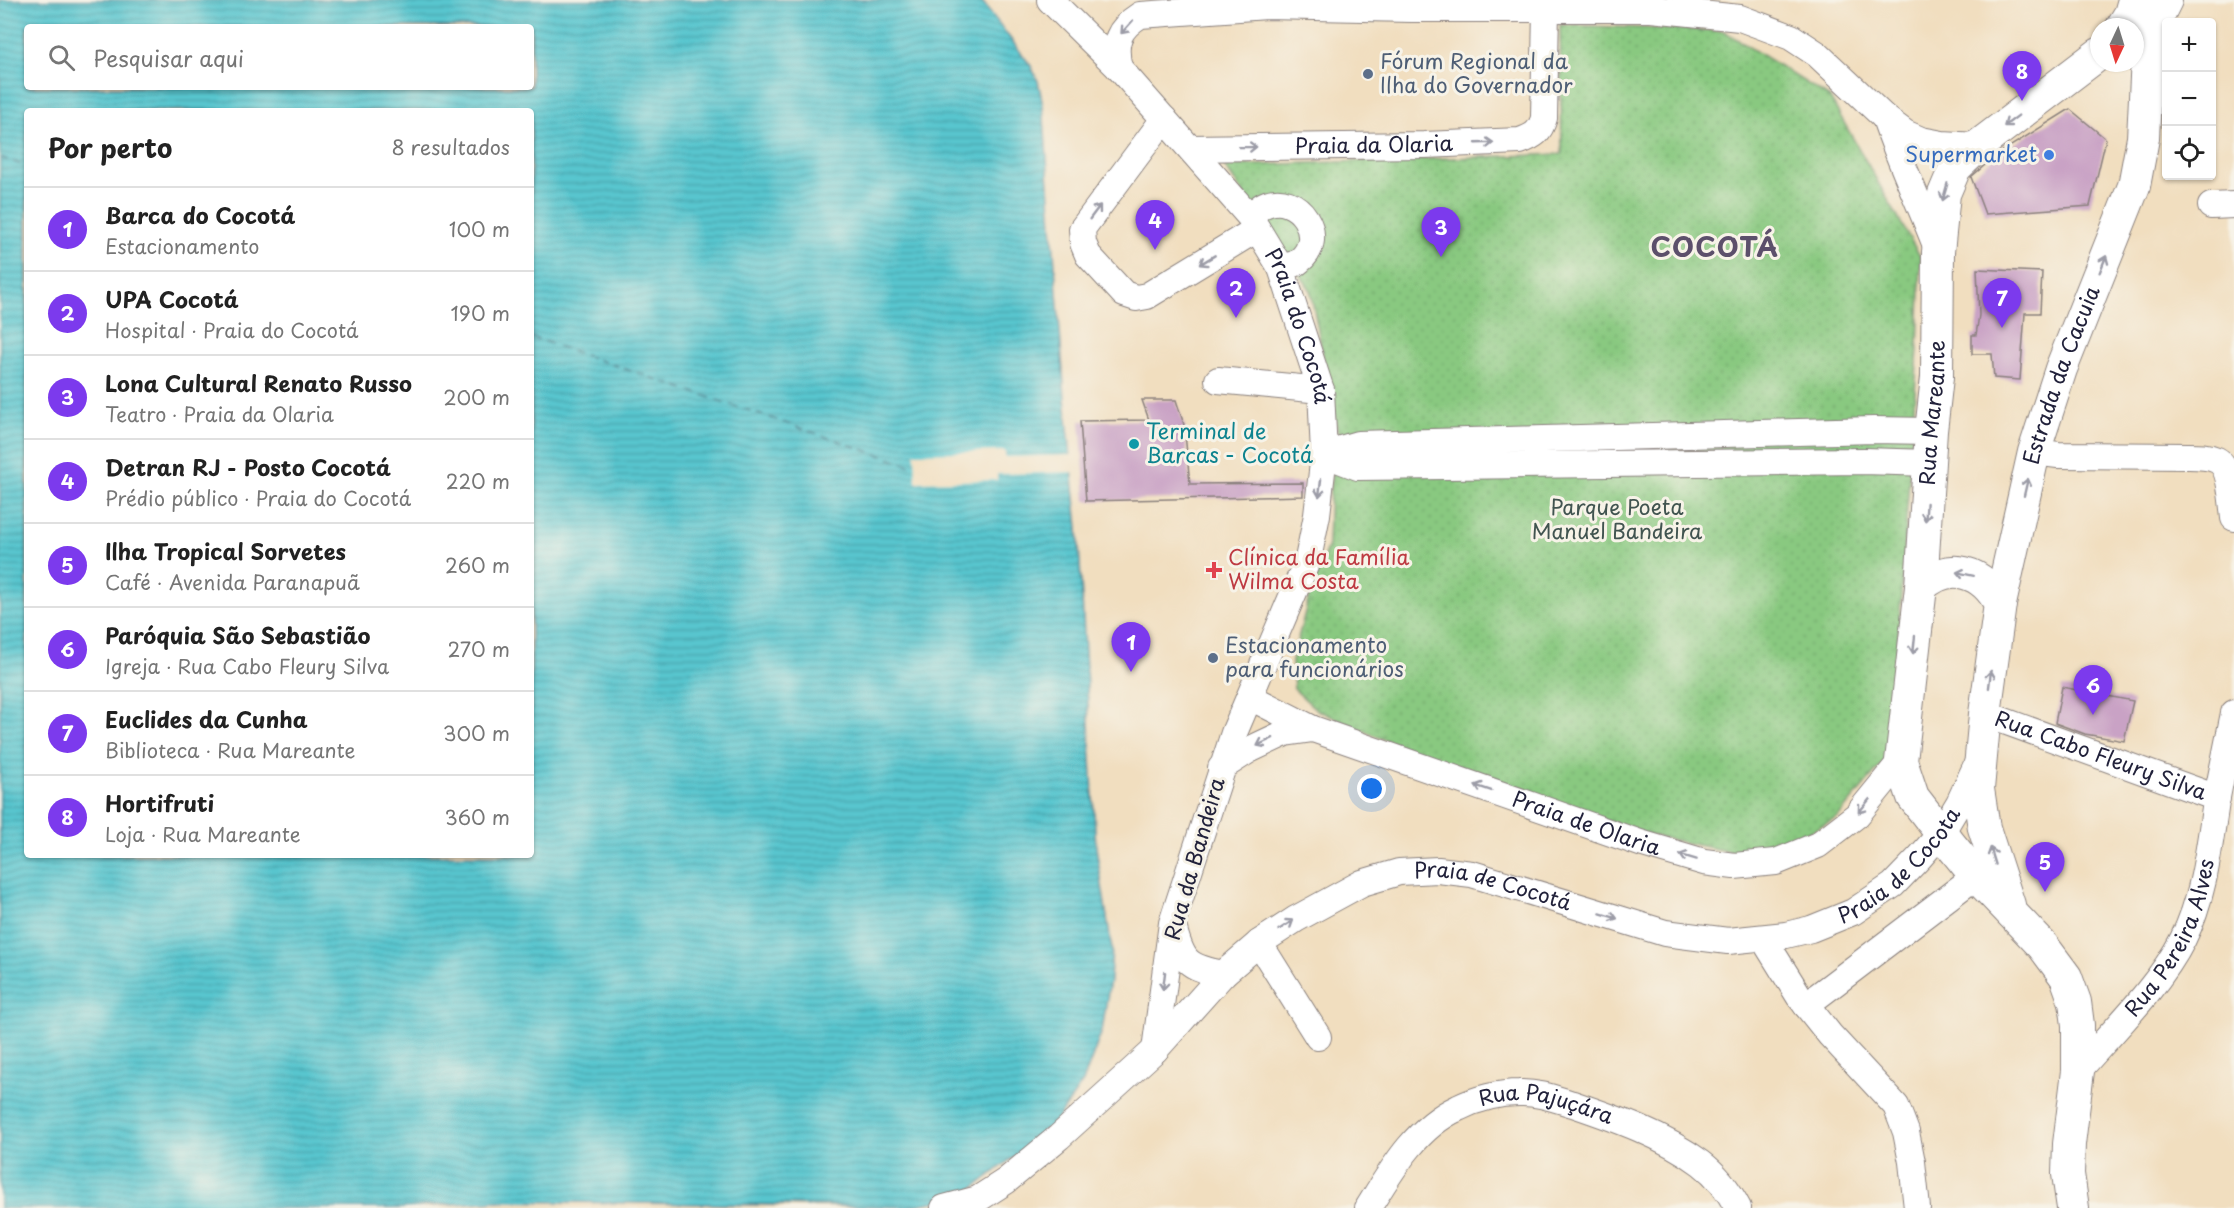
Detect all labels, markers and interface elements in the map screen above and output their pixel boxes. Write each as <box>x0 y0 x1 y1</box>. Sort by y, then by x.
north arrow <box>2090 18 2144 72</box>
map controls <box>2162 18 2216 180</box>
button: + <box>2162 18 2216 72</box>
one-way arrow <box>1120 19 1134 34</box>
search box <box>24 24 534 90</box>
icon: search <box>45 41 78 74</box>
text: Pesquisar aqui <box>93 41 244 74</box>
place label: Fórum Regional da Ilha do Governador <box>1380 44 1573 100</box>
pin: 8 <box>2002 51 2042 101</box>
marker: Fórum Regional da Ilha do Governador <box>1361 67 1375 81</box>
button: − <box>2162 72 2216 126</box>
one-way arrow <box>2004 114 2020 127</box>
street label: Praia da Olaria <box>1295 126 1454 161</box>
button: locate <box>2162 126 2216 180</box>
text: Por perto <box>48 128 172 167</box>
text: 8 resultados <box>391 132 510 162</box>
one-way arrow <box>1475 137 1495 148</box>
place label: Supermarket <box>1905 137 2037 169</box>
one-way arrow <box>1238 141 1258 153</box>
marker: Supermarket <box>2042 148 2056 162</box>
one-way arrow <box>1939 182 1950 201</box>
text: Barca do Cocotá <box>105 198 295 231</box>
pin: 4 <box>1136 200 1174 250</box>
one-way arrow <box>1089 205 1101 221</box>
pin: 3 <box>1422 208 1460 257</box>
text: 1 <box>63 214 72 244</box>
text: 100 m <box>449 214 510 244</box>
district label: COCOTÁ <box>1651 225 1779 266</box>
text: Estacionamento <box>105 231 259 261</box>
street label: Praia do Cocotá <box>1258 241 1340 405</box>
one-way arrow <box>1199 254 1216 266</box>
one-way arrow <box>2098 255 2109 274</box>
pin: 2 <box>1216 268 1256 318</box>
pin: 7 <box>1982 278 2022 328</box>
street label: Estrada da Cacuia <box>2014 280 2107 467</box>
text: UPA Cocotá <box>105 282 239 315</box>
text: 2 <box>60 298 75 328</box>
text: 190 m <box>451 298 510 328</box>
text: Hospital · Praia do Cocotá <box>105 315 359 345</box>
street label: Rua Mareante <box>1910 340 1951 486</box>
text: Lona Cultural Renato Russo <box>105 366 412 399</box>
text: 3 <box>61 382 74 412</box>
text: 200 m <box>443 382 510 412</box>
text: Teatro · Praia da Olaria <box>105 399 334 429</box>
place label: Terminal de Barcas - Cocotá <box>1146 414 1313 470</box>
marker: Terminal de Barcas - Cocotá <box>1127 437 1141 451</box>
text: Detran RJ - Posto Cocotá <box>105 450 391 483</box>
text: 4 <box>61 466 74 496</box>
text: 220 m <box>446 466 510 496</box>
one-way arrow <box>1314 478 1325 498</box>
one-way arrow <box>2020 478 2032 497</box>
text: Prédio público · Praia do Cocotá <box>105 483 411 513</box>
park label: Parque Poeta Manuel Bandeira <box>1532 490 1703 546</box>
one-way arrow <box>1920 502 1931 522</box>
text: Ilha Tropical Sorvetes <box>105 534 346 567</box>
place label: Clínica da Família Wilma Costa <box>1228 540 1410 596</box>
text: 5 <box>61 550 74 580</box>
text: 260 m <box>445 550 510 580</box>
marker: Clínica da Família Wilma Costa <box>1205 561 1223 579</box>
text: Café · Avenida Paranapuã <box>105 567 360 597</box>
one-way arrow <box>1955 568 1975 579</box>
text: Paróquia São Sebastião <box>105 618 370 651</box>
pin: 1 <box>1112 622 1150 672</box>
place label: Estacionamento para funcionários <box>1225 628 1404 684</box>
text: 6 <box>60 634 75 664</box>
text: 270 m <box>447 634 510 664</box>
one-way arrow <box>1908 634 1919 654</box>
text: Igreja · Rua Cabo Fleury Silva <box>105 651 389 681</box>
marker: Estacionamento para funcionários <box>1206 651 1220 665</box>
pin: 6 <box>2074 666 2112 715</box>
one-way arrow <box>1985 670 1996 689</box>
street label: Rua Cabo Fleury Silva <box>1991 701 2212 807</box>
text: Euclides da Cunha <box>105 702 308 735</box>
text: 7 <box>62 718 73 748</box>
text: 300 m <box>443 718 510 748</box>
text: Biblioteca · Rua Mareante <box>105 735 355 765</box>
one-way arrow <box>1257 736 1274 748</box>
street label: Rua da Bandeira <box>1155 773 1232 943</box>
your location <box>1357 774 1386 803</box>
one-way arrow <box>1474 781 1493 792</box>
street label: Praia de Olaria <box>1508 782 1665 862</box>
text: Hortifruti <box>105 786 214 819</box>
one-way arrow <box>1858 798 1871 814</box>
street label: Praia de Cocota <box>1833 800 1967 930</box>
text: 8 <box>61 802 74 832</box>
text: 360 m <box>444 802 510 832</box>
text: Loja · Rua Mareante <box>105 819 301 849</box>
pin: 5 <box>2026 842 2064 892</box>
one-way arrow <box>1987 847 1998 866</box>
one-way arrow <box>1679 851 1698 862</box>
street label: Praia de Cocotá <box>1413 852 1576 917</box>
street label: Rua Pereira Alves <box>2116 856 2221 1023</box>
one-way arrow <box>1599 911 1618 922</box>
one-way arrow <box>1277 919 1294 931</box>
one-way arrow <box>1159 970 1170 990</box>
street label: Rua Pajuçára <box>1475 1075 1619 1131</box>

